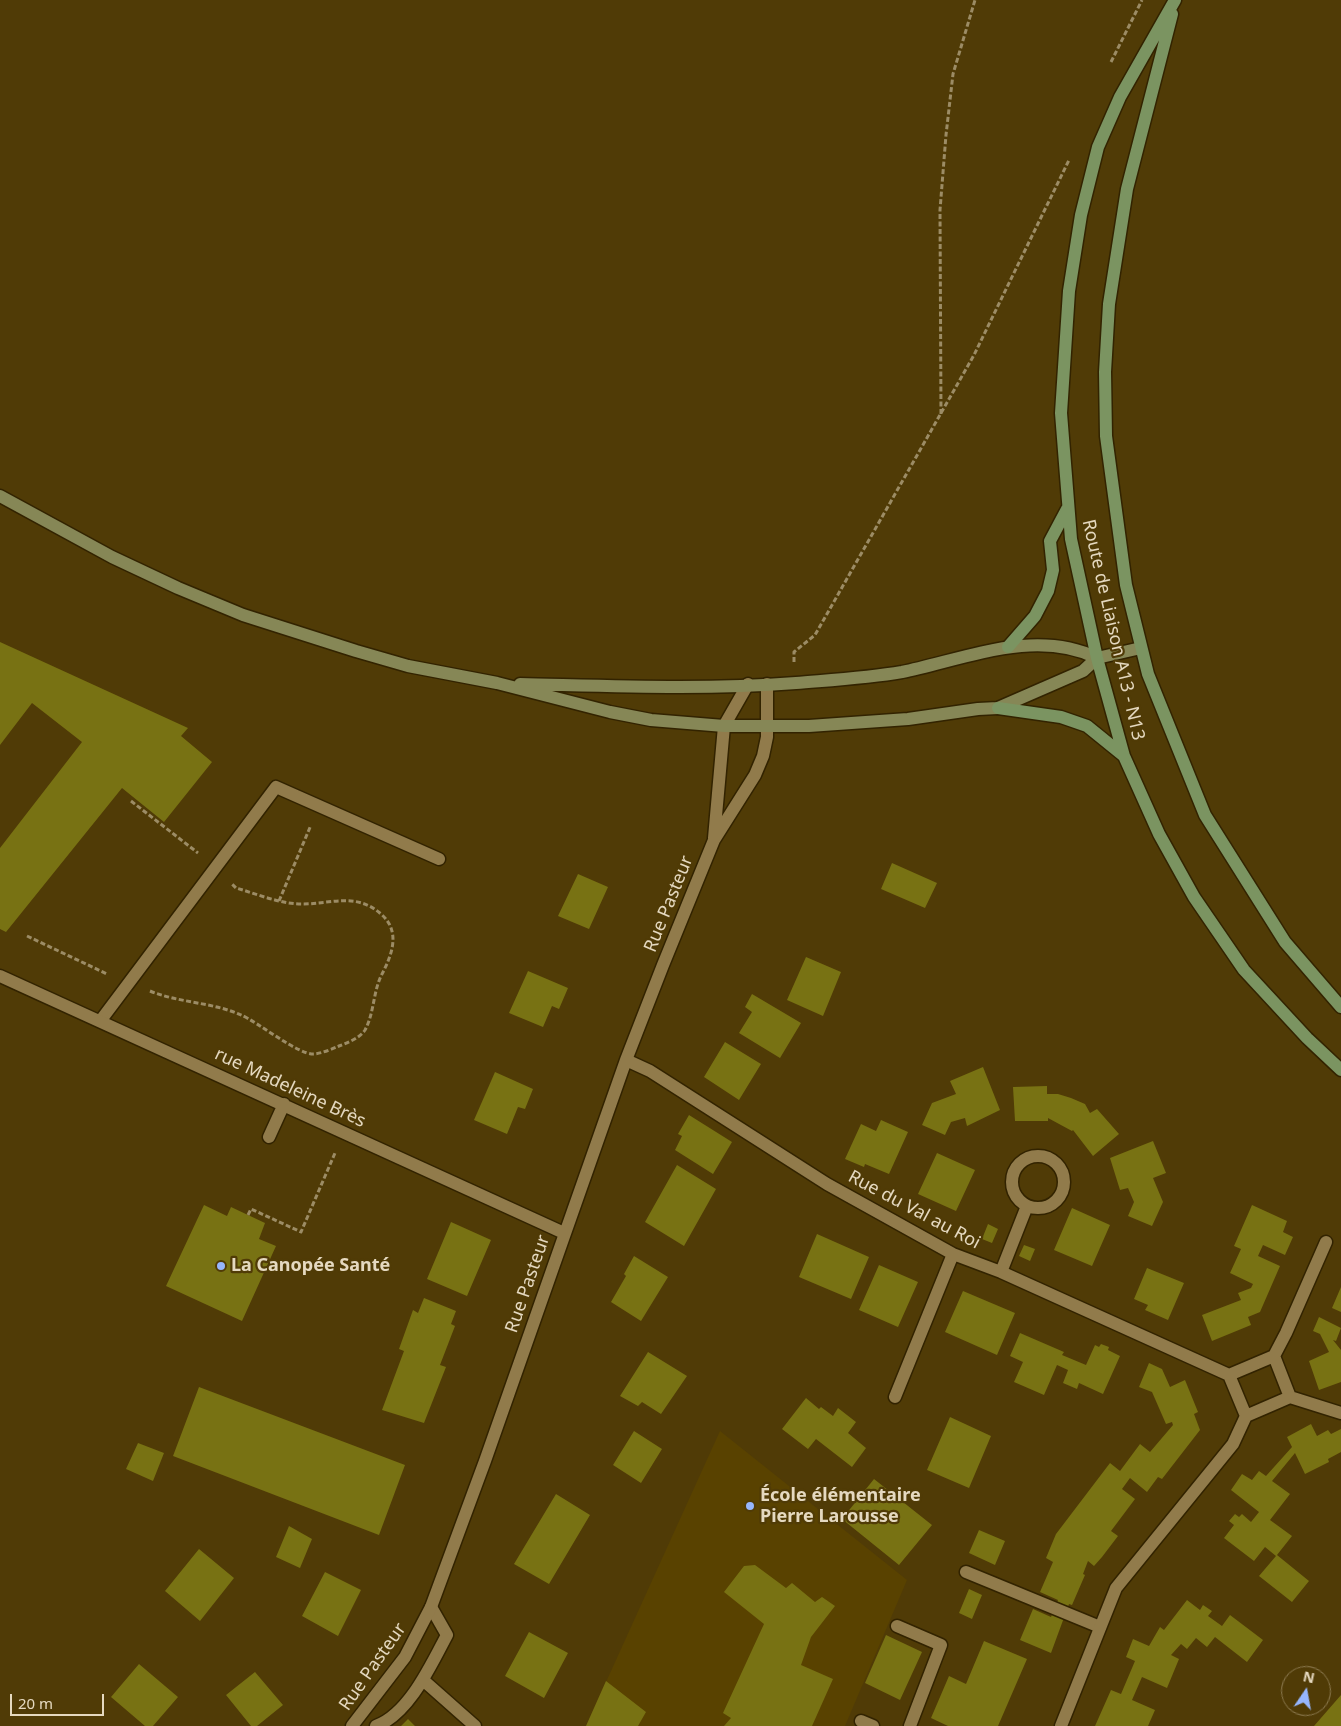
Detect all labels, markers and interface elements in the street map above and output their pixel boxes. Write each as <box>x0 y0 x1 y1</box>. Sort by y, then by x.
street label: Route de Liaison A13 - N13 <box>1077 517 1149 743</box>
street label: Rue Pasteur <box>640 853 698 955</box>
street label: rue Madeleine Brès <box>211 1044 369 1132</box>
street label: Rue du Val au Roi <box>844 1166 984 1254</box>
street label: Rue Pasteur <box>501 1232 555 1336</box>
place label: La Canopée Santé <box>231 1255 390 1277</box>
marker: La Canopée Santé <box>215 1260 227 1272</box>
place label: École élémentaire Pierre Larousse <box>760 1485 921 1528</box>
marker: École élémentaire Pierre Larousse <box>744 1500 756 1512</box>
street label: Rue Pasteur <box>335 1619 411 1715</box>
north arrow <box>1281 1666 1331 1716</box>
text: N <box>1301 1666 1317 1687</box>
scale bar <box>12 1684 106 1716</box>
text: 20 m <box>18 1693 53 1713</box>

